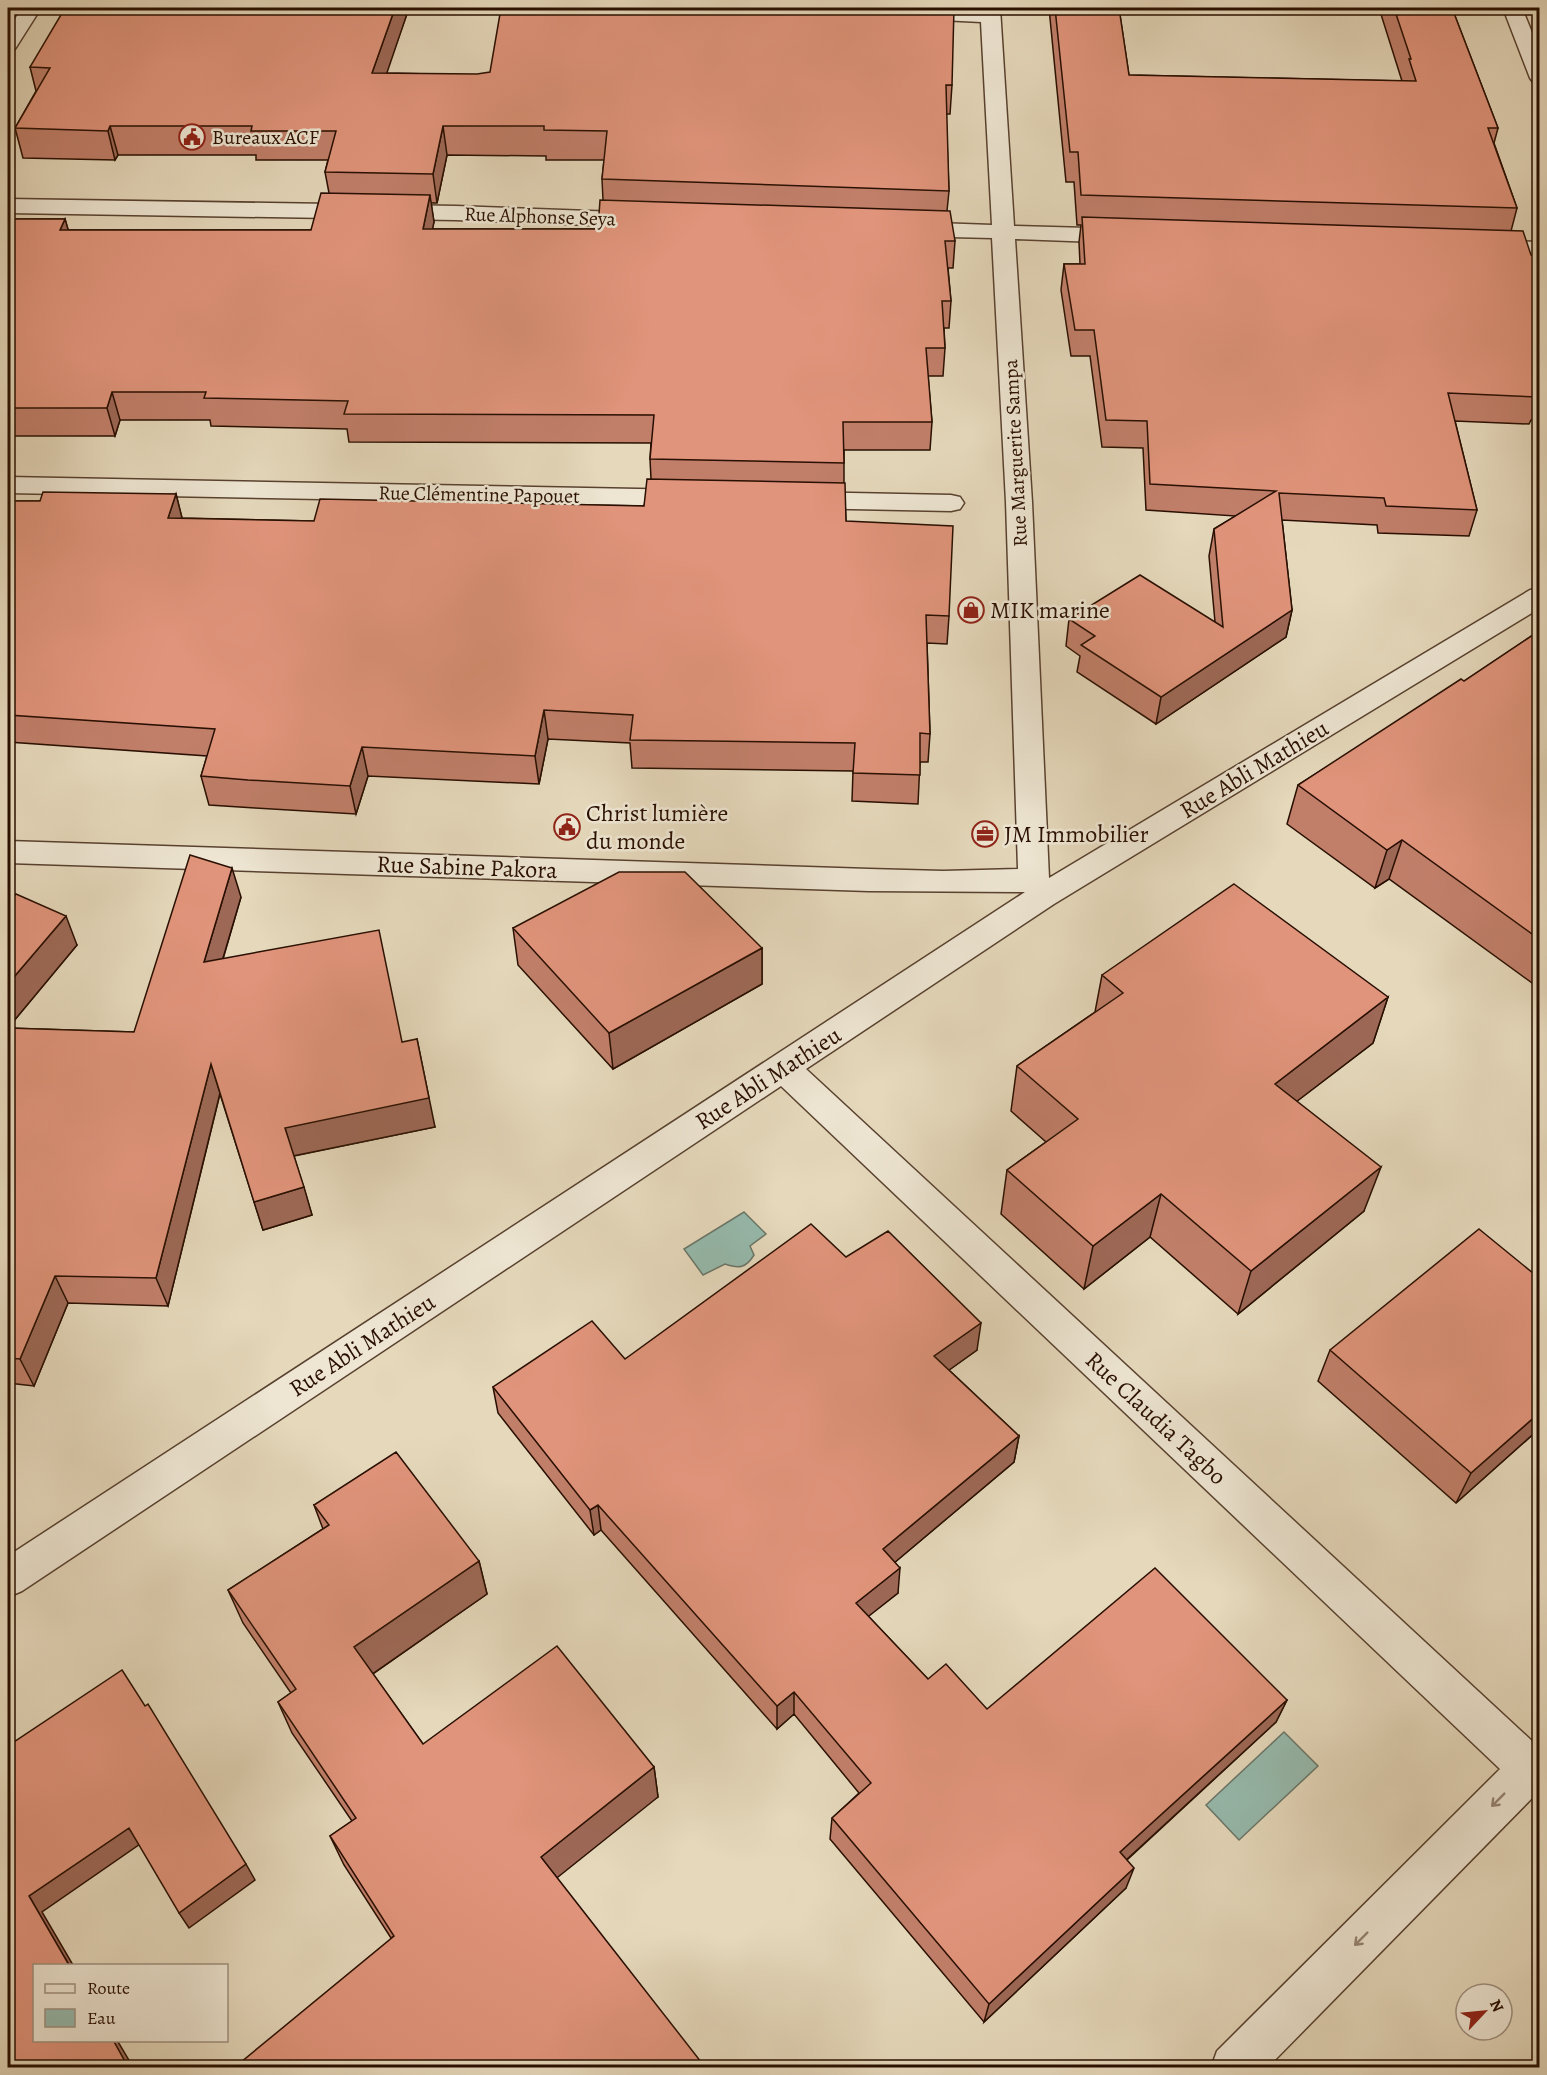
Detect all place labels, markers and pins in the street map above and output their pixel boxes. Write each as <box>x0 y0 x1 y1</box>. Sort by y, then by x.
public building icon: Bureaux ACF <box>177 122 207 152</box>
place label: Bureaux ACF <box>212 124 319 151</box>
place label: MIK marine <box>990 594 1110 626</box>
shop icon: MIK marine <box>956 595 986 625</box>
place label: Christ lumière du monde <box>586 797 728 857</box>
public building icon: Christ lumière du monde <box>552 812 582 842</box>
place label: JM Immobilier <box>1004 818 1149 850</box>
office icon: JM Immobilier <box>970 819 1000 849</box>

